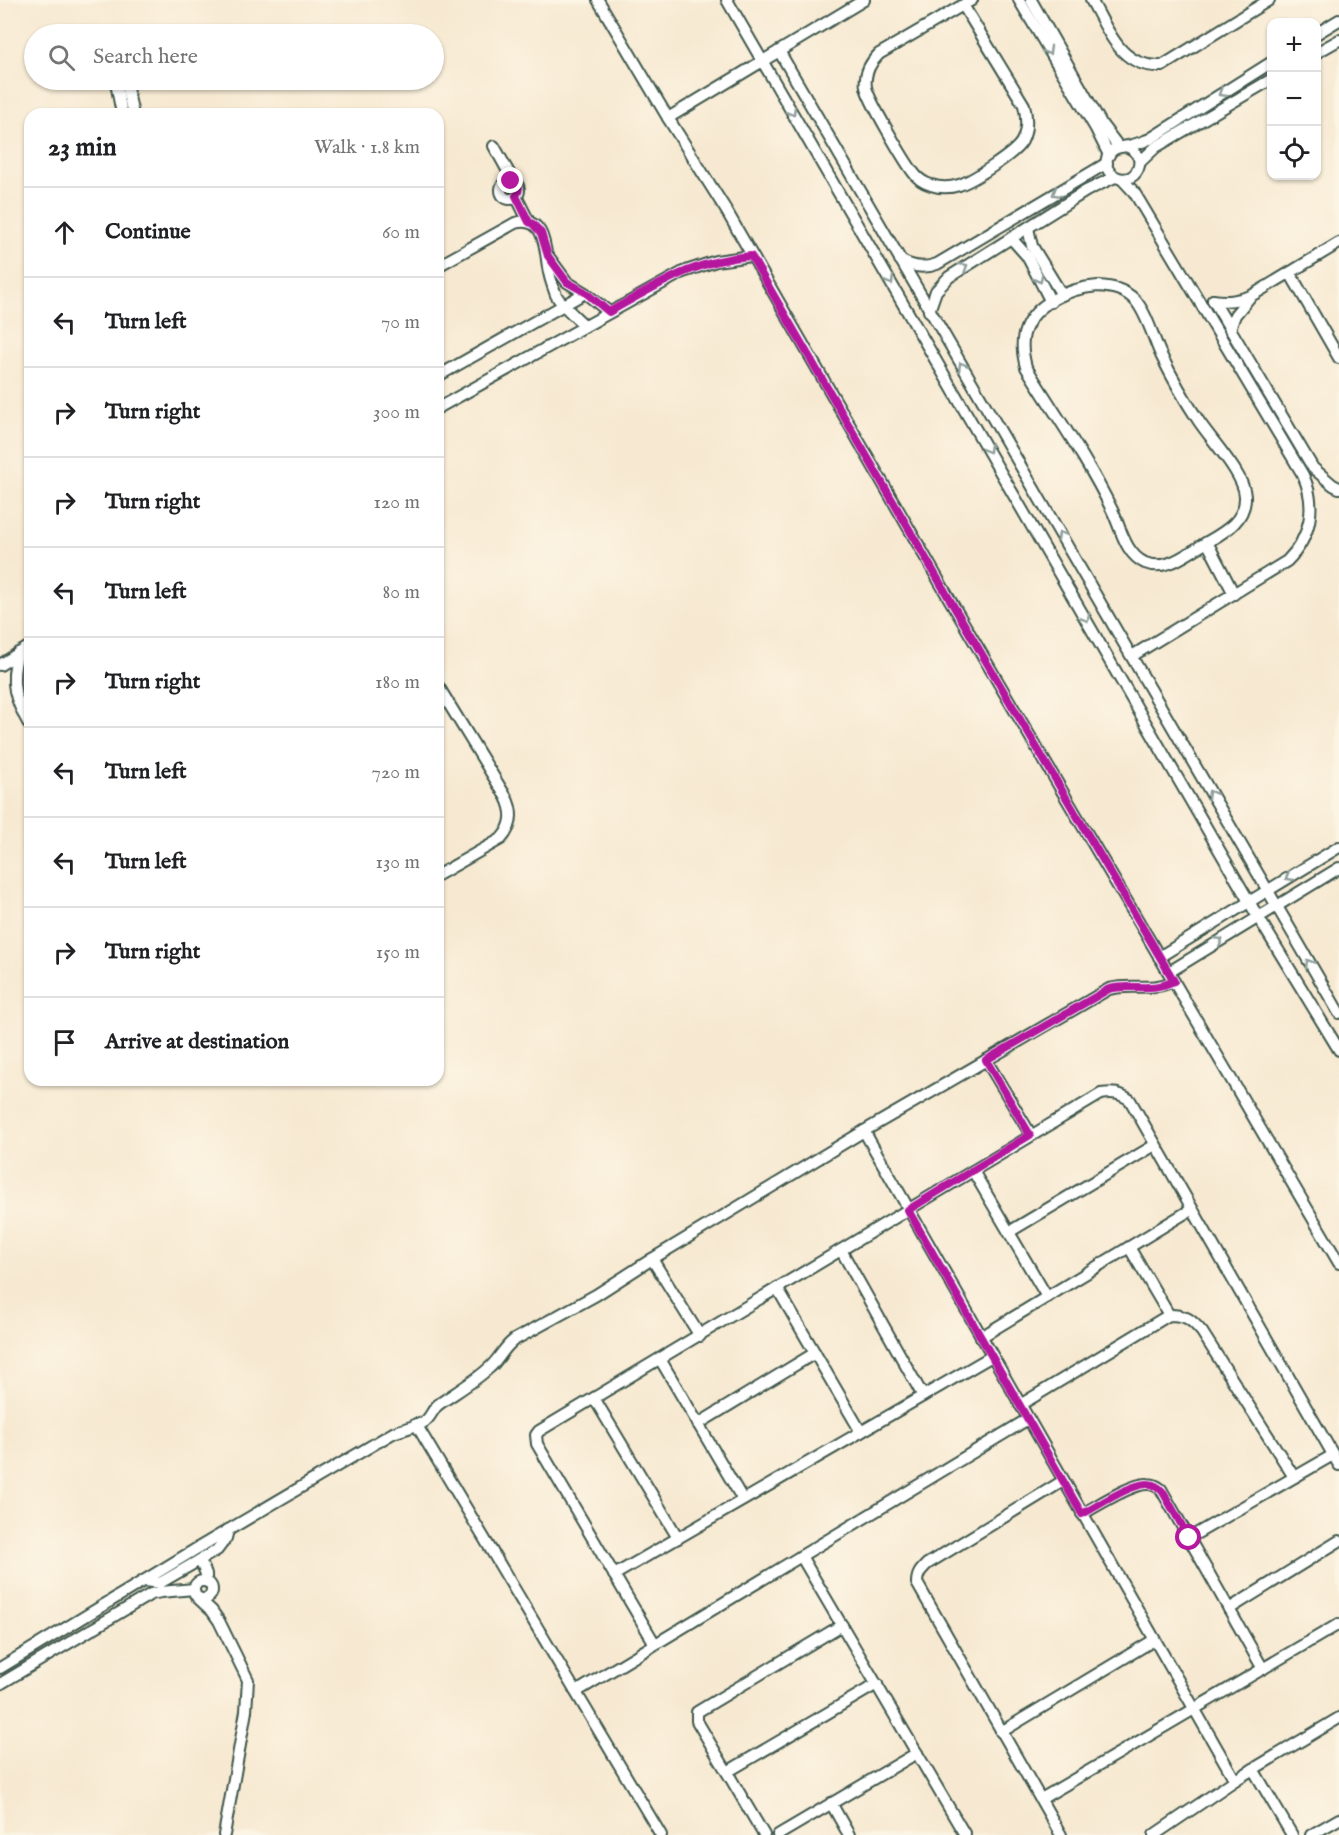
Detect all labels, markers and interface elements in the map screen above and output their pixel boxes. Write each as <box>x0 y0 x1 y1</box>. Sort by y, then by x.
map controls <box>1267 18 1321 180</box>
button: + <box>1267 18 1321 72</box>
search box <box>24 24 444 90</box>
icon: search <box>45 41 78 74</box>
text: Search here <box>93 43 198 71</box>
one-way arrow <box>1041 44 1052 55</box>
button: − <box>1267 72 1321 126</box>
one-way arrow <box>1218 86 1229 97</box>
one-way arrow <box>785 106 796 116</box>
button: locate <box>1267 126 1321 180</box>
text: 23 min <box>48 131 116 164</box>
text: Walk · 1.8 km <box>314 135 420 160</box>
route end <box>497 167 523 193</box>
one-way arrow <box>1052 185 1062 197</box>
icon: ahead <box>48 216 81 249</box>
text: Continue <box>105 218 191 246</box>
text: 60 m <box>382 220 420 245</box>
one-way arrow <box>958 262 968 274</box>
one-way arrow <box>1032 273 1043 283</box>
one-way arrow <box>883 274 894 285</box>
icon: left <box>48 306 81 339</box>
text: Turn left <box>105 308 187 336</box>
text: 70 m <box>381 310 420 335</box>
one-way arrow <box>958 362 969 372</box>
icon: right <box>48 396 81 429</box>
text: Turn right <box>105 398 200 426</box>
text: 300 m <box>373 400 420 425</box>
one-way arrow <box>981 443 992 453</box>
icon: right <box>48 486 81 519</box>
text: Turn right <box>105 488 200 516</box>
text: 120 m <box>374 490 420 515</box>
one-way arrow <box>1056 530 1068 541</box>
icon: left <box>48 576 81 609</box>
text: Turn left <box>105 578 187 606</box>
text: 80 m <box>383 580 420 605</box>
one-way arrow <box>1079 612 1090 622</box>
icon: right <box>48 666 81 699</box>
text: Turn right <box>105 668 200 696</box>
text: 180 m <box>375 670 420 695</box>
icon: left <box>48 756 81 789</box>
text: Turn left <box>105 758 187 786</box>
text: 720 m <box>372 760 420 785</box>
one-way arrow <box>1207 790 1219 800</box>
icon: left <box>48 846 81 879</box>
text: Turn left <box>105 848 187 876</box>
text: 130 m <box>375 850 420 875</box>
one-way arrow <box>1285 870 1295 882</box>
icon: right <box>48 936 81 969</box>
one-way arrow <box>1213 937 1223 949</box>
text: Turn right <box>105 938 200 966</box>
text: 150 m <box>376 940 420 965</box>
one-way arrow <box>1305 959 1317 969</box>
icon: arrive <box>48 1026 81 1059</box>
text: Arrive at destination <box>105 1028 289 1056</box>
route start <box>1175 1524 1201 1550</box>

